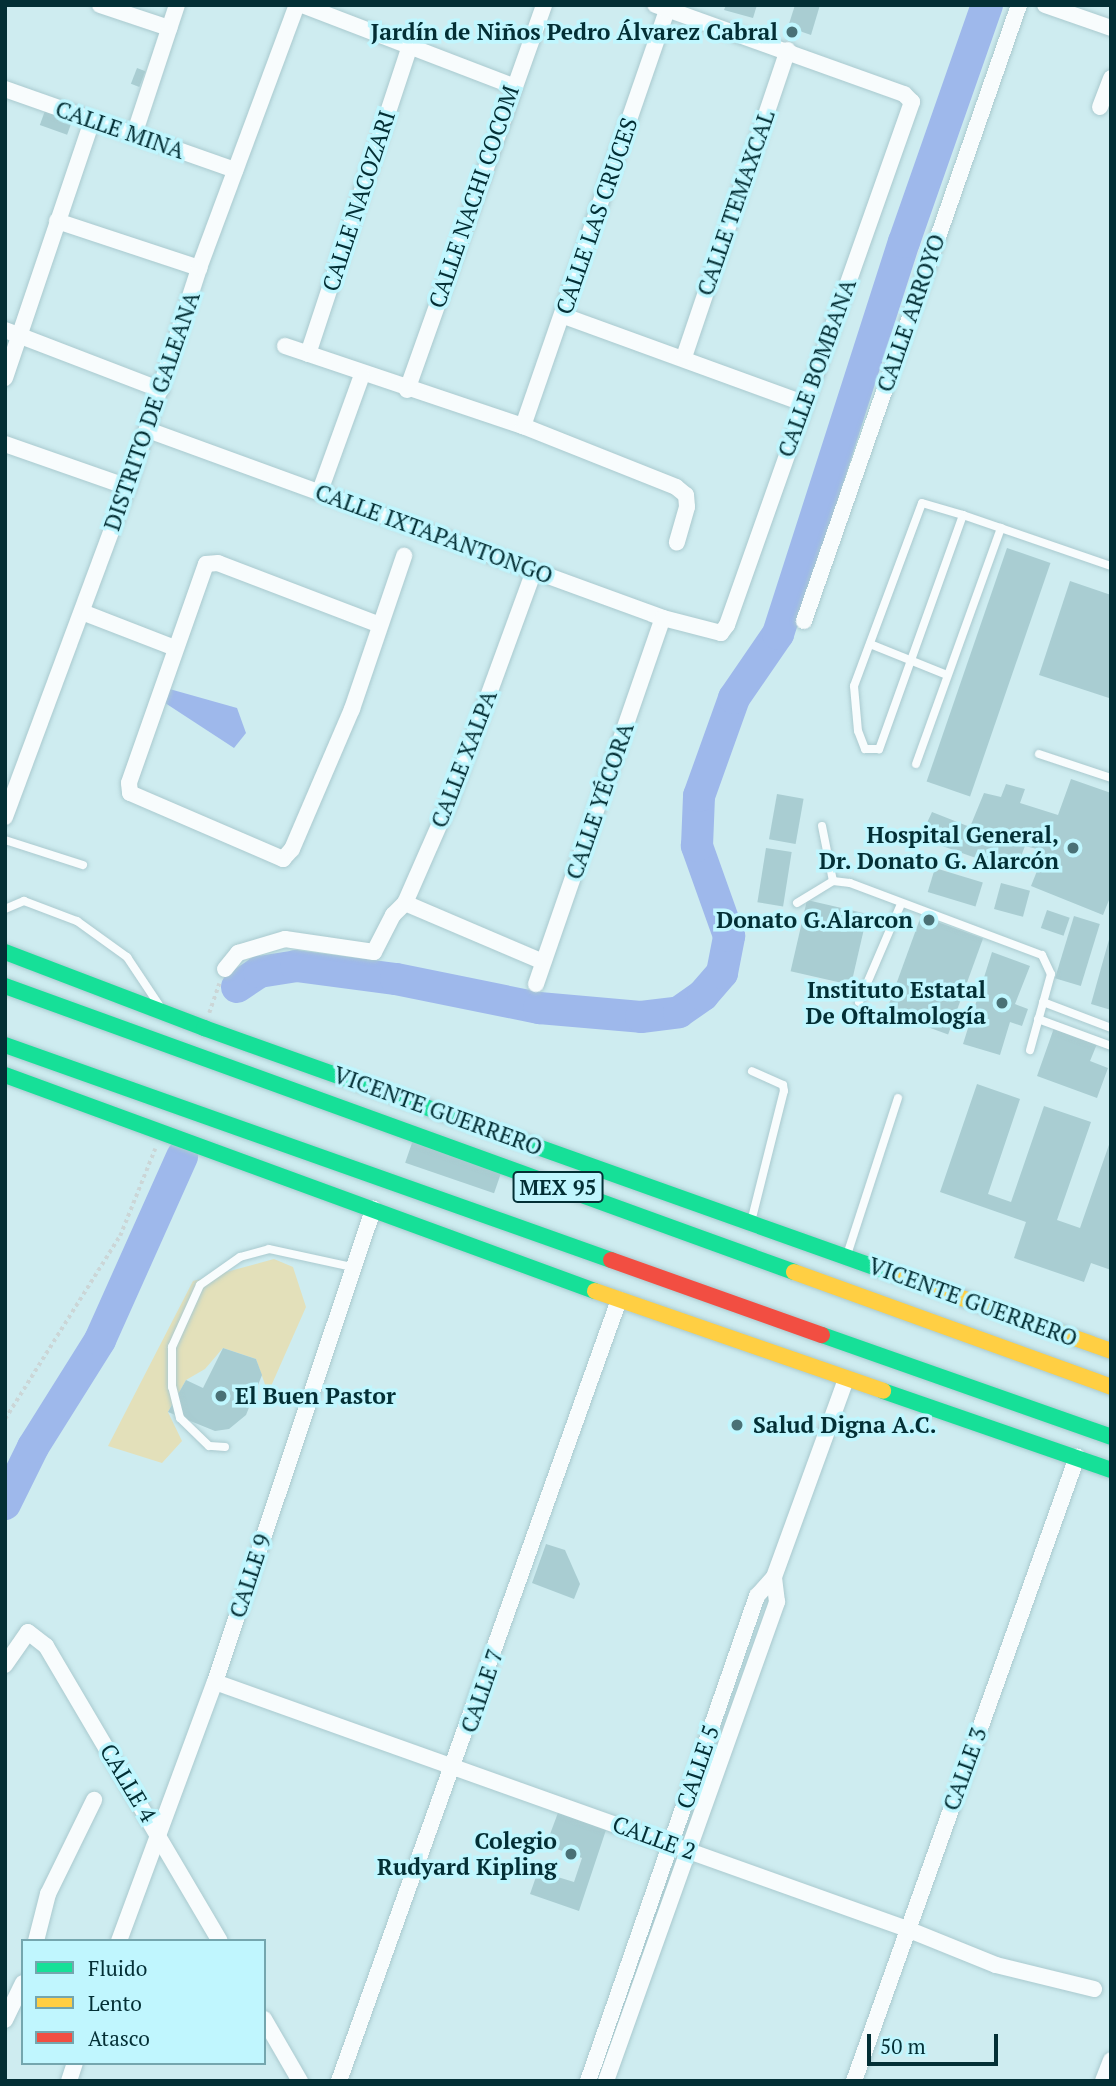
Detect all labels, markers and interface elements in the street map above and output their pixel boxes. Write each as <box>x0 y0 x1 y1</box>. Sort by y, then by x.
place label: Jardín de Niños Pedro Álvarez Cabral <box>371 18 778 46</box>
marker: Jardín de Niños Pedro Álvarez Cabral <box>784 24 800 40</box>
street label: CALLE NACHI COCOM <box>423 82 525 312</box>
street label: CALLE MINA <box>52 95 188 165</box>
street label: CALLE NACOZARI <box>317 107 401 295</box>
street label: CALLE TEMAXCAL <box>691 107 781 299</box>
street label: CALLE LAS CRUCES <box>550 114 644 318</box>
street label: CALLE ARROYO <box>871 230 951 396</box>
street label: CALLE BOMBANA <box>772 275 862 461</box>
street label: DISTRITO DE GALEANA <box>98 288 206 534</box>
street label: CALLE IXTAPANTONGO <box>311 478 557 590</box>
street label: CALLE XALPA <box>425 686 503 832</box>
street label: CALLE YÉCORA <box>560 719 640 883</box>
place label: Hospital General, Dr. Donato G. Alarcón <box>817 821 1059 875</box>
marker: Hospital General, Dr. Donato G. Alarcón <box>1065 840 1081 856</box>
place label: Donato G.Alarcon <box>716 906 913 934</box>
marker: Donato G.Alarcon <box>919 910 939 930</box>
place label: Instituto Estatal De Oftalmología <box>805 976 986 1030</box>
marker: Instituto Estatal De Oftalmología <box>992 993 1012 1013</box>
street label: VICENTE GUERRERO <box>330 1060 546 1162</box>
road number: MEX 95 <box>512 1170 604 1204</box>
street label: VICENTE GUERRERO <box>865 1251 1081 1353</box>
place label: El Buen Pastor <box>235 1382 396 1410</box>
marker: El Buen Pastor <box>213 1388 229 1404</box>
place label: Salud Digna A.C. <box>753 1411 937 1439</box>
marker: Salud Digna A.C. <box>727 1415 747 1435</box>
street label: CALLE 9 <box>224 1531 276 1621</box>
street label: CALLE 7 <box>455 1646 509 1736</box>
street label: CALLE 5 <box>671 1722 725 1812</box>
street label: CALLE 3 <box>937 1724 993 1814</box>
street label: CALLE 4 <box>94 1739 162 1827</box>
street label: CALLE 2 <box>609 1810 699 1866</box>
place label: Colegio Rudyard Kipling <box>377 1827 557 1881</box>
marker: Colegio Rudyard Kipling <box>563 1846 579 1862</box>
legend <box>21 1939 266 2065</box>
text: Fluido <box>88 1954 147 1982</box>
text: Lento <box>88 1989 142 2017</box>
scale bar <box>871 2020 1002 2064</box>
text: Atasco <box>88 2024 150 2052</box>
text: 50 m <box>880 2032 926 2060</box>

